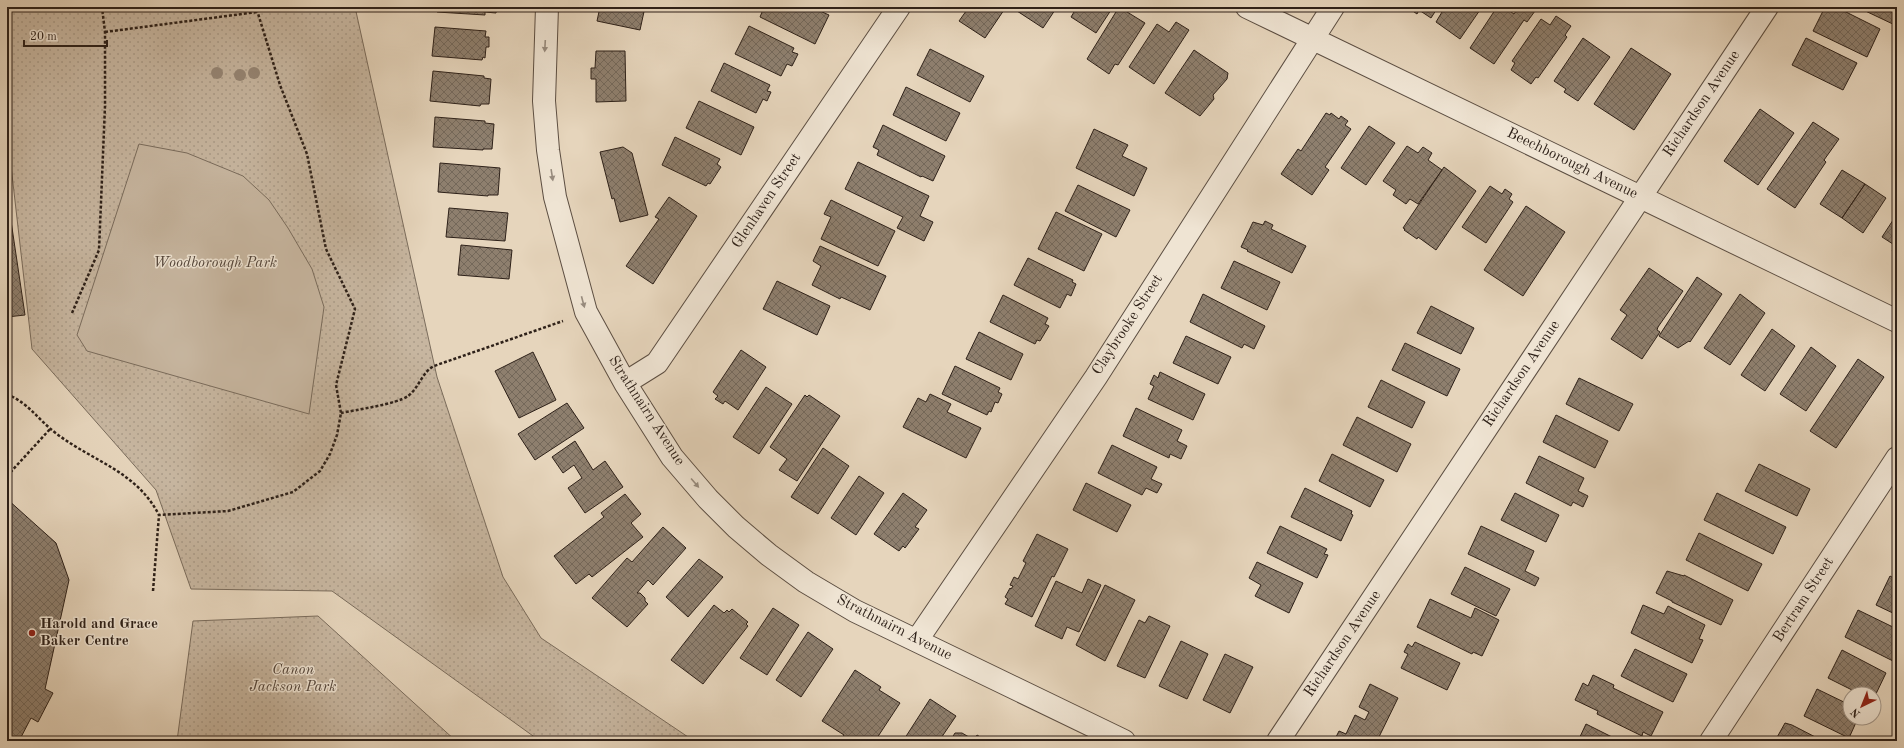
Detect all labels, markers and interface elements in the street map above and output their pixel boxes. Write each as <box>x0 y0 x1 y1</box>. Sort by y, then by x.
scale bar <box>24 22 107 48</box>
text: 20 m <box>30 31 57 43</box>
one-way arrow <box>542 40 549 52</box>
street label: Richardson Avenue <box>1661 48 1743 160</box>
street label: Beechborough Avenue <box>1504 126 1640 202</box>
street label: Glenhaven Street <box>730 151 804 251</box>
one-way arrow <box>549 169 555 182</box>
park label: Woodborough Park <box>153 256 277 271</box>
street label: Claybrooke Street <box>1090 272 1166 378</box>
one-way arrow <box>580 296 586 308</box>
street label: Richardson Avenue <box>1481 318 1563 430</box>
street label: Strathnairn Avenue <box>605 354 687 468</box>
one-way arrow <box>690 478 699 488</box>
street label: Bertram Street <box>1771 555 1837 645</box>
street label: Richardson Avenue <box>1302 588 1384 700</box>
street label: Strathnairn Avenue <box>834 592 954 664</box>
place label: Harold and Grace Baker Centre <box>40 617 158 649</box>
marker: Harold and Grace Baker Centre <box>27 628 37 638</box>
park label: Canon Jackson Park <box>250 663 336 695</box>
north arrow <box>1842 686 1882 726</box>
text: N <box>1849 705 1863 719</box>

